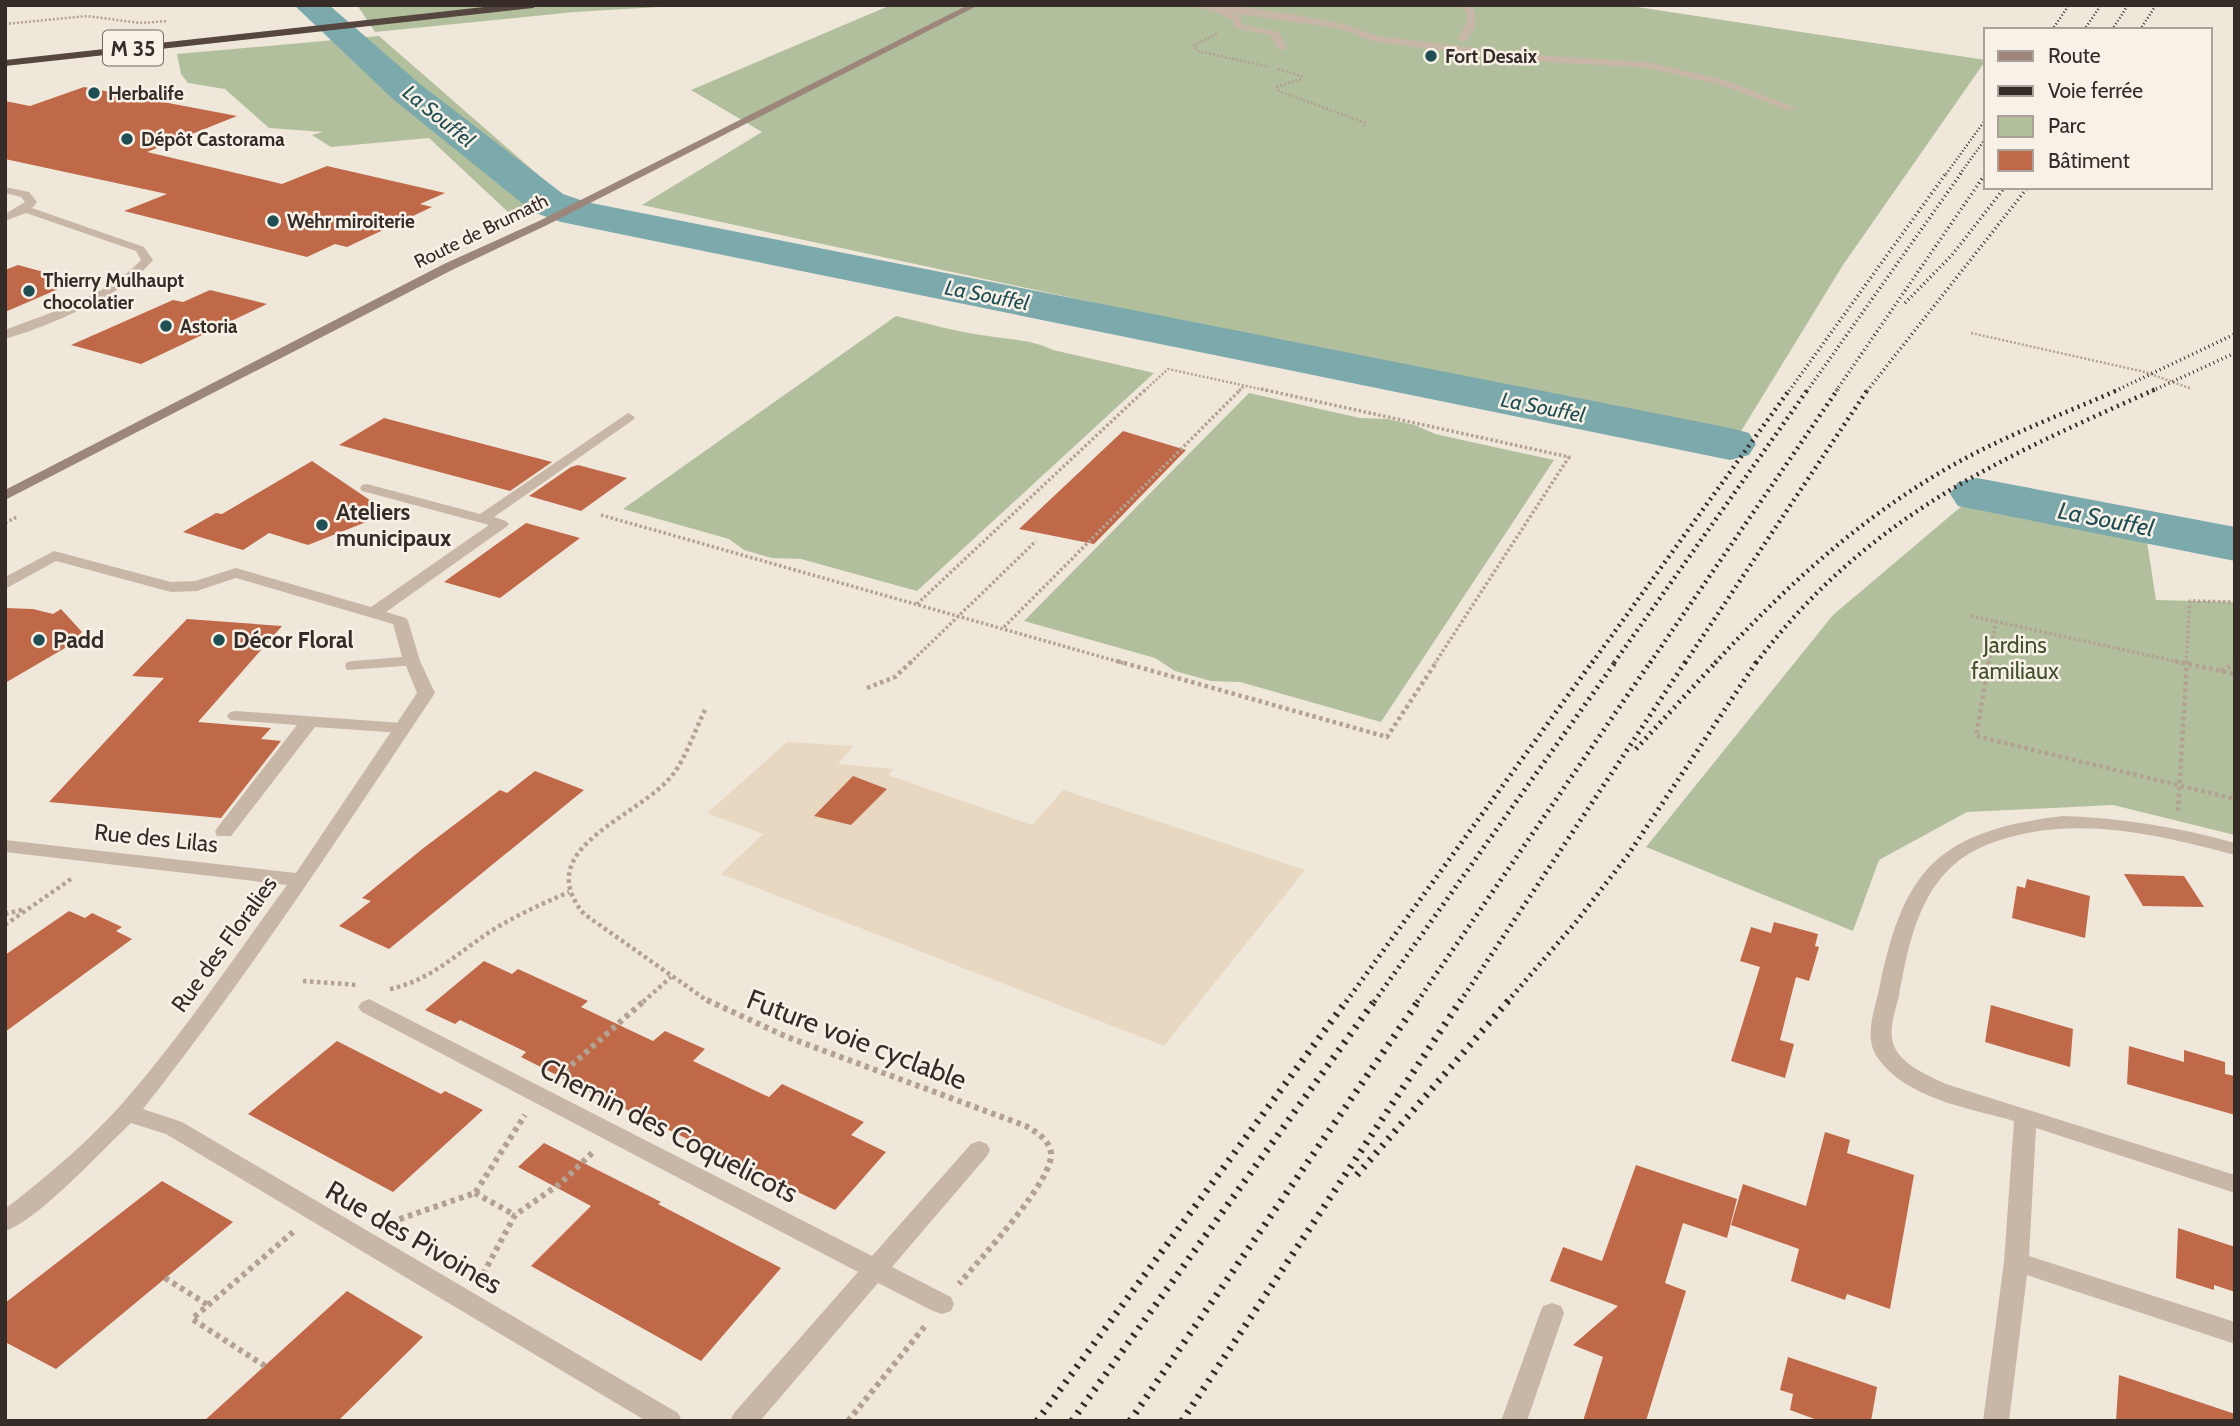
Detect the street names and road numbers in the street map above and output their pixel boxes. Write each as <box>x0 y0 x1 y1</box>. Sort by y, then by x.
road number: M 35 <box>103 30 163 66</box>
street label: Route de Brumath <box>410 189 552 273</box>
street label: Rue des Lilas <box>93 818 219 858</box>
street label: Rue des Floralies <box>165 870 283 1018</box>
street label: Future voie cyclable <box>742 981 972 1097</box>
street label: Chemin des Coquelicots <box>534 1050 804 1210</box>
street label: Rue des Pivoines <box>320 1173 508 1301</box>

